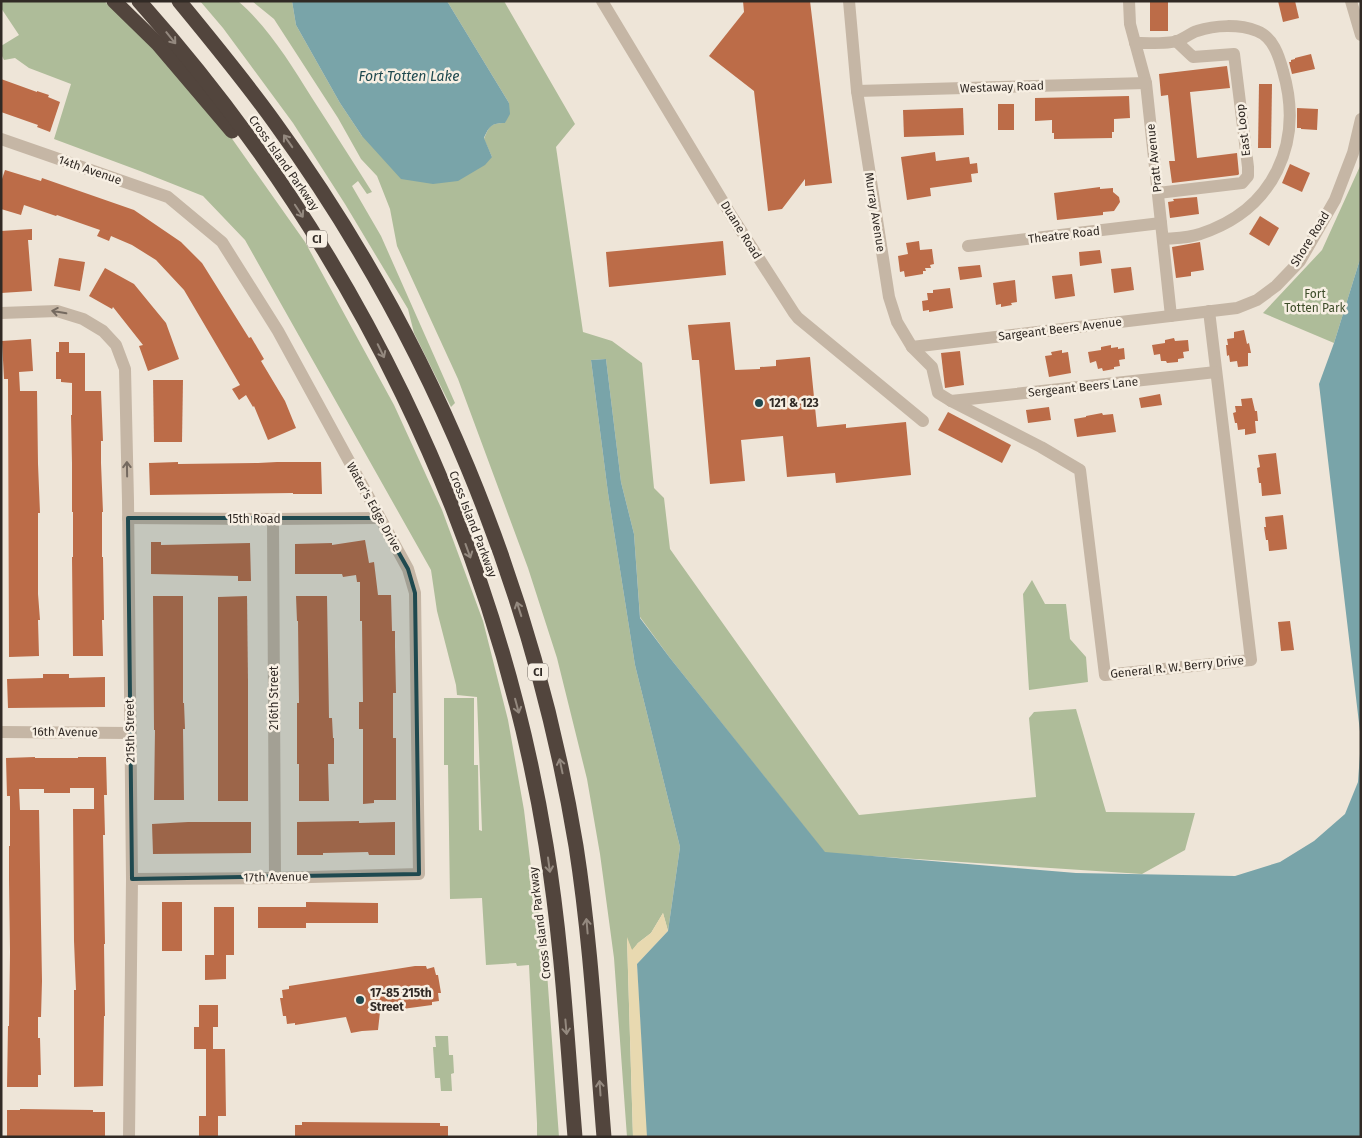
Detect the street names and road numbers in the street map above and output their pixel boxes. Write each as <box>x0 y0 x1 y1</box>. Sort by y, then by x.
street label: Westaway Road <box>960 79 1044 95</box>
street label: East Loop <box>1233 103 1253 157</box>
street label: Cross Island Parkway <box>246 113 322 213</box>
street label: Pratt Avenue <box>1143 123 1165 193</box>
street label: 14th Avenue <box>57 153 123 187</box>
street label: Murray Avenue <box>862 171 888 253</box>
street label: Duane Road <box>718 198 764 262</box>
street label: Shore Road <box>1288 209 1332 269</box>
street label: Theatre Road <box>1027 224 1101 246</box>
road number: CI <box>307 230 327 248</box>
street label: Sargeant Beers Avenue <box>997 314 1123 344</box>
street label: Sergeant Beers Lane <box>1027 374 1139 400</box>
street label: Water's Edge Drive <box>344 460 404 554</box>
street label: Cross Island Parkway <box>446 469 500 579</box>
street label: 15th Road <box>227 512 281 526</box>
street label: General R. W. Berry Drive <box>1110 653 1244 681</box>
road number: CI <box>528 664 548 680</box>
street label: 216th Street <box>267 665 281 730</box>
street label: 215th Street <box>122 698 138 763</box>
street label: 16th Avenue <box>32 724 98 740</box>
street label: Cross Island Parkway <box>526 866 554 980</box>
street label: 17th Avenue <box>243 869 309 885</box>

